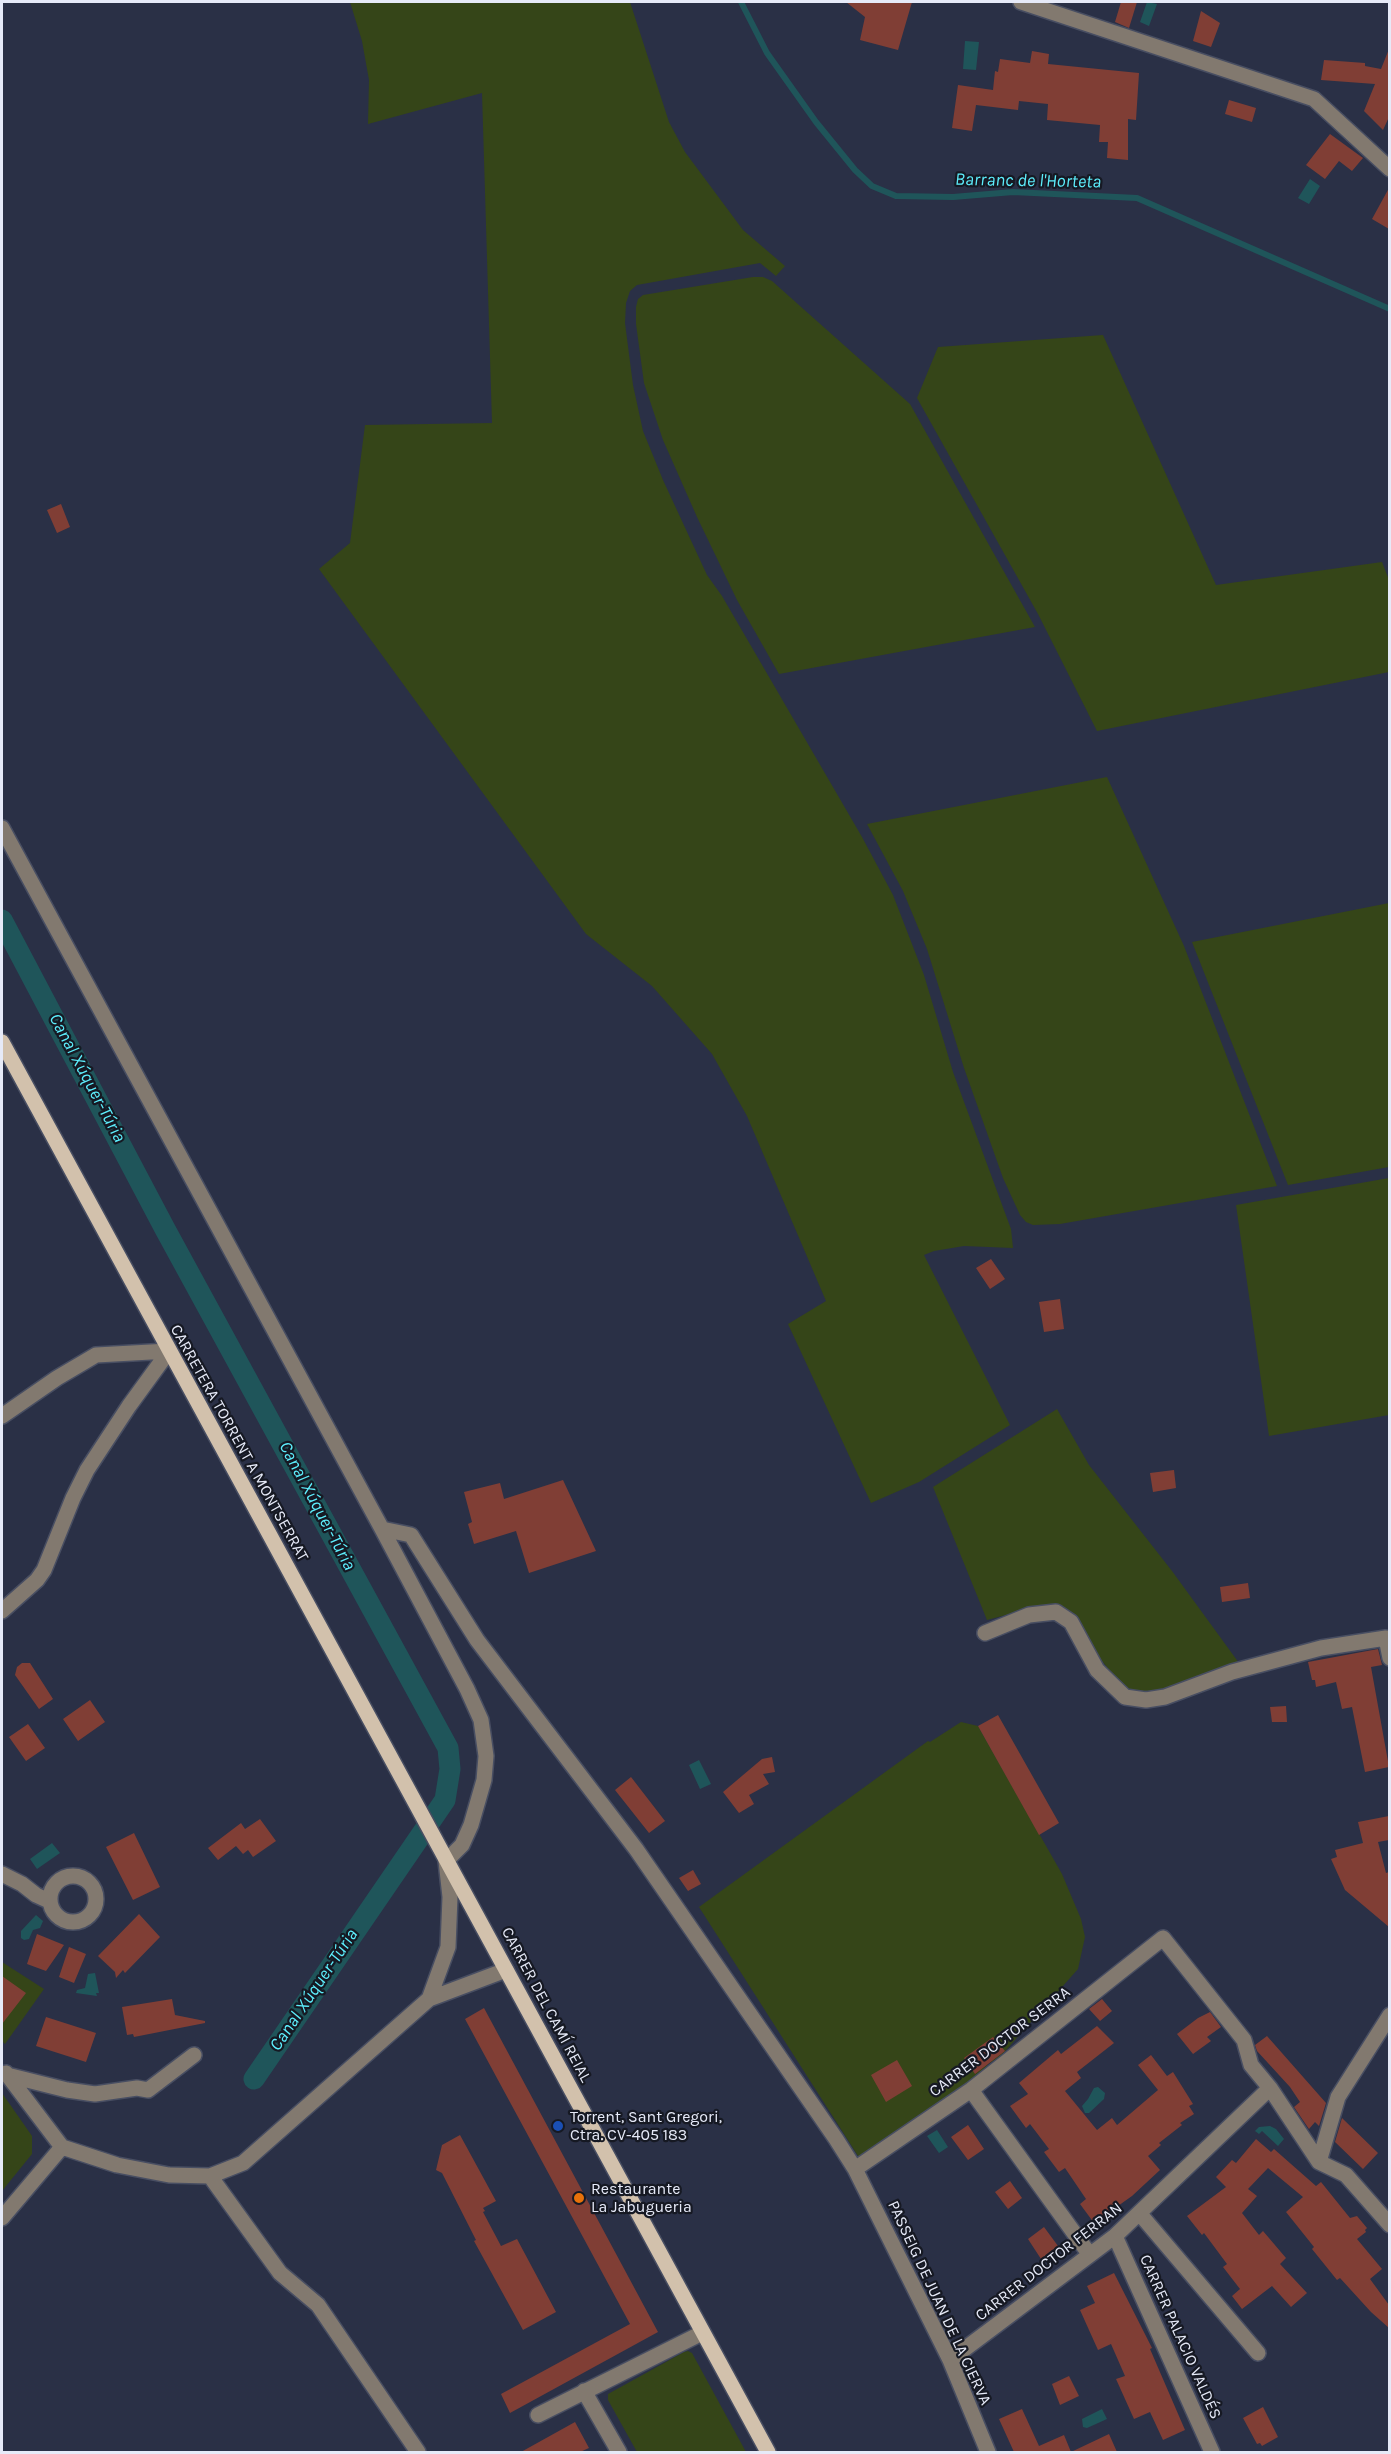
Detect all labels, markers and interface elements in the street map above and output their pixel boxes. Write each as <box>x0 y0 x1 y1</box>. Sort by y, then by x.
water label: Barranc de l'Horteta <box>955 169 1101 193</box>
water label: Canal Xúquer-Túria <box>44 1010 130 1146</box>
street label: CARRETERA TORRENT A MONTSERRAT <box>166 1321 312 1565</box>
water label: Canal Xúquer-Túria <box>274 1438 360 1574</box>
street label: CARRER DEL CAMÍ REIAL <box>497 1924 595 2086</box>
water label: Canal Xúquer-Túria <box>265 1925 363 2055</box>
street label: CARRER DOCTOR SERRA <box>926 1983 1074 2101</box>
place label: Torrent, Sant Gregori, Ctra. CV-405 183 <box>570 2107 722 2145</box>
marker: Torrent, Sant Gregori, Ctra. CV-405 183 <box>551 2119 565 2133</box>
place label: Restaurante La Jabugueria <box>591 2179 692 2217</box>
marker: Restaurante La Jabugueria <box>572 2191 586 2205</box>
street label: PASSEIG DE JUAN DE LA CIERVA <box>883 2198 995 2408</box>
street label: CARRER DOCTOR FERRAN <box>972 2199 1126 2325</box>
street label: CARRER PALACIO VALDÉS <box>1135 2252 1225 2422</box>

